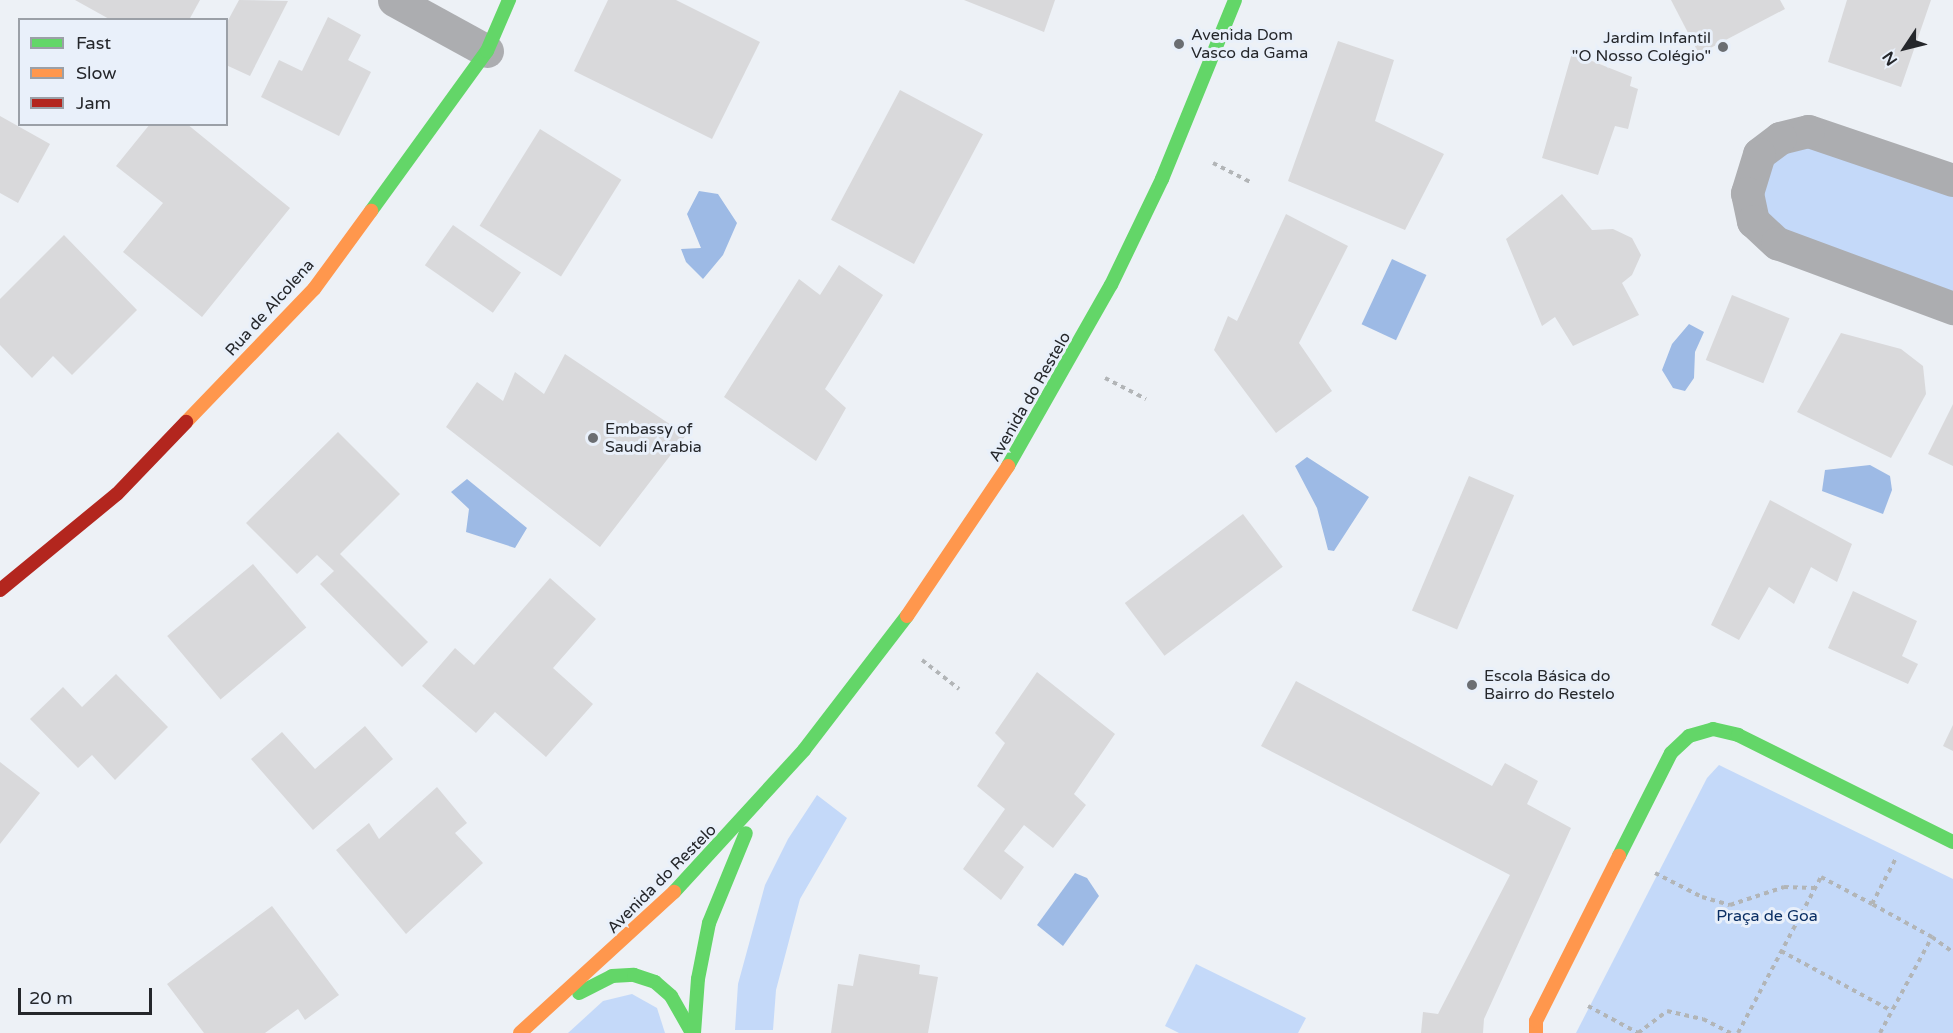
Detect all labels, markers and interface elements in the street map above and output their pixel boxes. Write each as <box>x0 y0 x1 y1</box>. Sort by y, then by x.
legend <box>18 18 228 126</box>
north arrow <box>1875 18 1935 78</box>
place label: Avenida Dom Vasco da Gama <box>1191 25 1308 63</box>
place label: Jardim Infantil "O Nosso Colégio" <box>1572 28 1711 66</box>
text: Fast <box>76 32 111 54</box>
marker: Avenida Dom Vasco da Gama <box>1172 37 1186 51</box>
marker: Jardim Infantil "O Nosso Colégio" <box>1716 40 1730 54</box>
text: N <box>1878 47 1902 69</box>
text: Slow <box>76 62 117 84</box>
text: Jam <box>76 92 111 114</box>
street label: Rua de Alcolena <box>222 256 318 360</box>
street label: Avenida do Restelo <box>985 329 1075 465</box>
place label: Embassy of Saudi Arabia <box>605 419 702 457</box>
marker: Embassy of Saudi Arabia <box>586 431 600 445</box>
place label: Escola Básica do Bairro do Restelo <box>1484 666 1615 704</box>
marker: Escola Básica do Bairro do Restelo <box>1465 678 1479 692</box>
street label: Avenida do Restelo <box>603 820 721 938</box>
park label: Praça de Goa <box>1716 906 1818 926</box>
scale bar <box>21 976 154 1014</box>
text: 20 m <box>29 987 73 1009</box>

